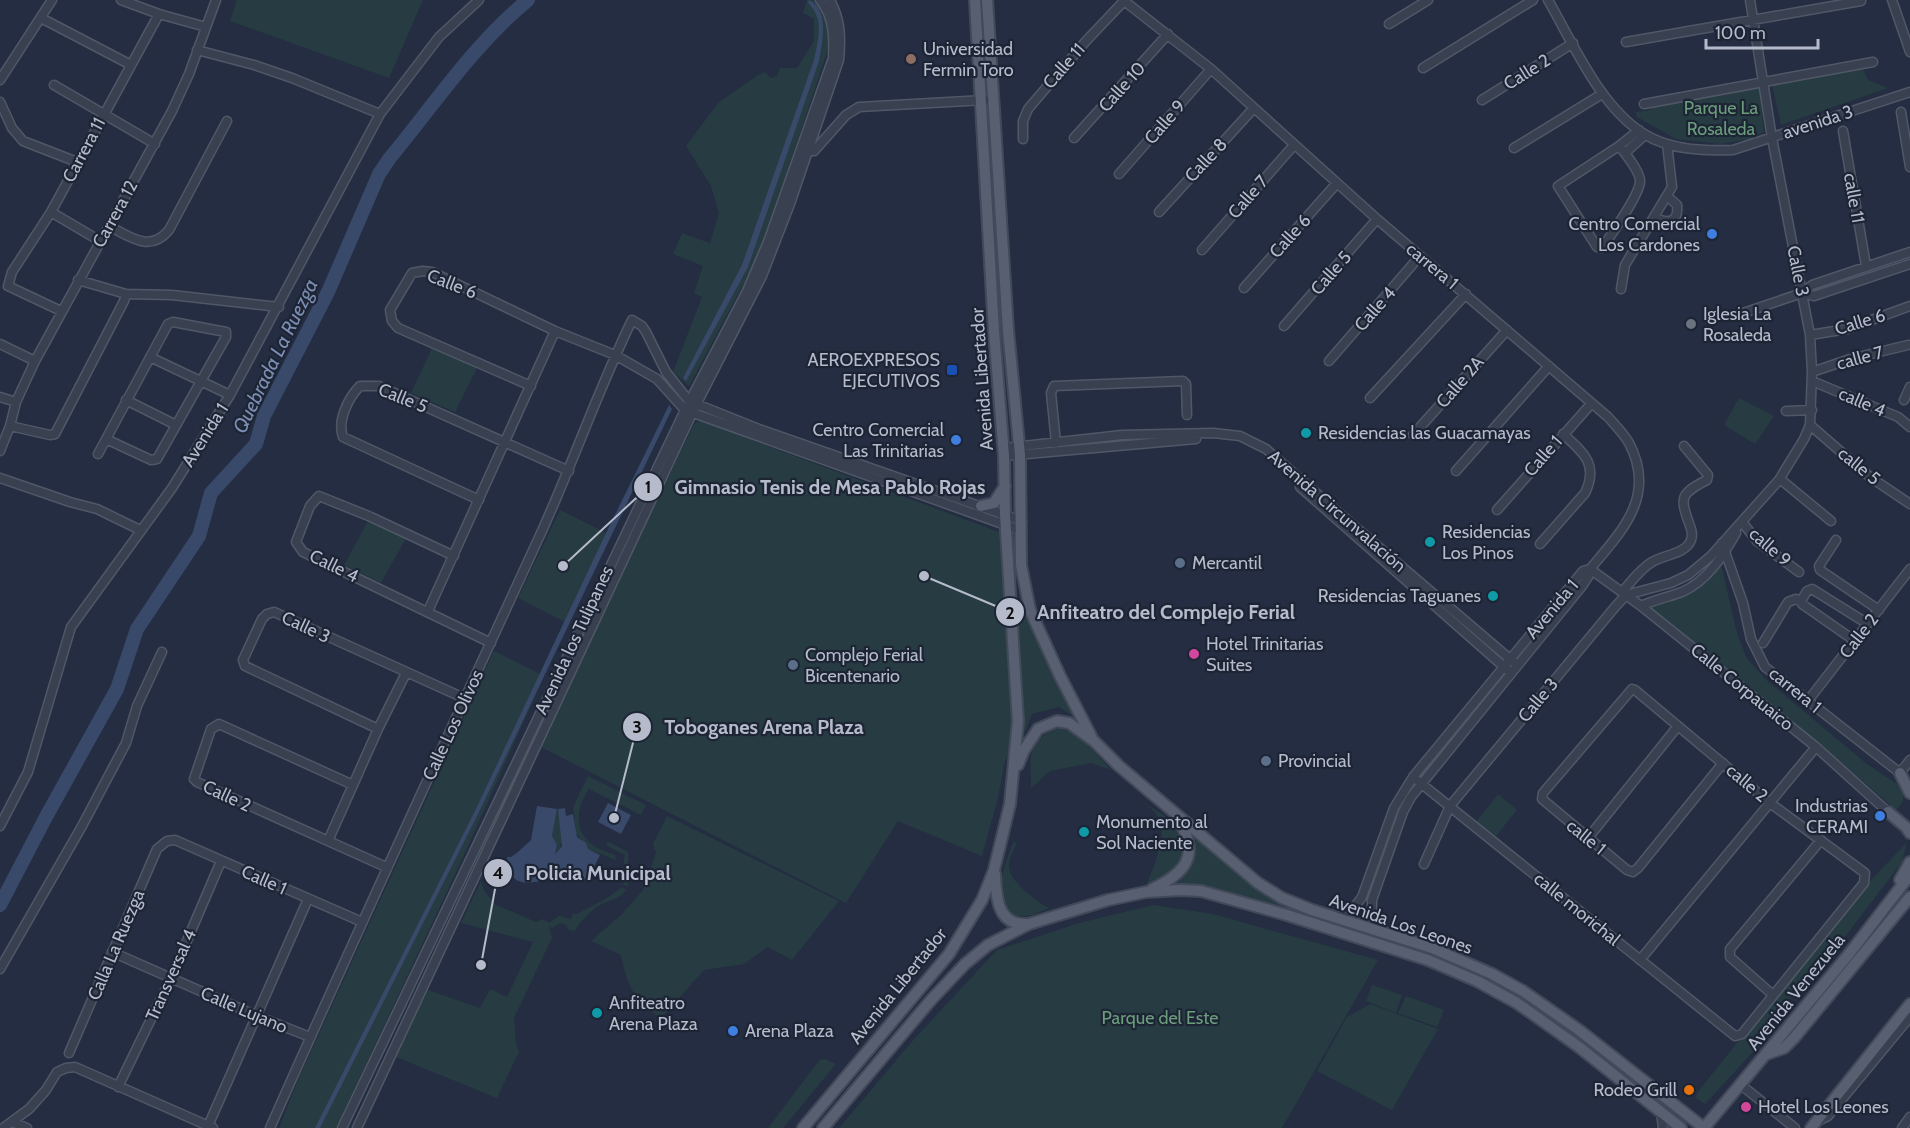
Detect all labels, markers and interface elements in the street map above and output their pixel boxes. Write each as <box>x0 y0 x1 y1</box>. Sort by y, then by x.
scale bar <box>1706 12 1818 50</box>
text: 100 m <box>1715 22 1766 44</box>
place label: Universidad Fermin Toro <box>923 38 1014 81</box>
street label: Calle 11 <box>1038 39 1090 93</box>
street label: Calle 2 <box>1500 49 1554 95</box>
marker: Universidad Fermin Toro <box>904 52 918 66</box>
street label: Calle 10 <box>1094 57 1150 117</box>
street label: Calle 9 <box>1140 95 1190 149</box>
park label: Parque La Rosaleda <box>1684 97 1759 140</box>
street label: avenida 3 <box>1780 100 1856 144</box>
street label: Carrera 11 <box>58 114 110 186</box>
street label: Calle 8 <box>1180 133 1232 187</box>
street label: Calle 7 <box>1223 171 1273 223</box>
street label: calle 11 <box>1839 171 1869 225</box>
street label: Carrera 12 <box>88 176 142 252</box>
street label: Calle 6 <box>1265 209 1315 263</box>
place label: Centro Comercial Los Cardones <box>1568 213 1701 256</box>
marker: Centro Comercial Los Cardones <box>1705 227 1719 241</box>
street label: carrera 1 <box>1401 238 1463 294</box>
street label: Calle 3 <box>1782 244 1814 298</box>
street label: Calle 5 <box>1306 246 1356 300</box>
street label: Calle 6 <box>424 264 480 304</box>
water label: Quebrada La Ruezga <box>227 275 323 437</box>
street label: Calle 4 <box>1350 282 1400 336</box>
place label: Iglesia La Rosaleda <box>1703 303 1772 346</box>
street label: Calle 6 <box>1832 304 1888 340</box>
street label: Avenida Libertador <box>966 307 998 451</box>
marker: Iglesia La Rosaleda <box>1684 317 1698 331</box>
street label: calle 7 <box>1834 341 1886 375</box>
place label: AEROEXPRESOS EJECUTIVOS <box>808 349 940 392</box>
street label: Calle 2A <box>1431 351 1489 413</box>
marker: AEROEXPRESOS EJECUTIVOS <box>945 363 959 377</box>
street label: Calle 5 <box>375 378 431 418</box>
street label: calle 4 <box>1835 382 1889 422</box>
street label: Avenida 1 <box>177 399 233 471</box>
place label: Centro Comercial Las Trinitarias <box>812 419 945 462</box>
place label: Residencias las Guacamayas <box>1318 422 1531 444</box>
marker: Residencias las Guacamayas <box>1299 426 1313 440</box>
street label: Calle 1 <box>1519 431 1567 481</box>
marker: Centro Comercial Las Trinitarias <box>949 433 963 447</box>
street label: calle 5 <box>1833 442 1885 490</box>
street label: Avenida Circunvalación <box>1264 445 1410 577</box>
callout: Gimnasio Tenis de Mesa Pablo Rojas <box>633 468 998 506</box>
text: Gimnasio Tenis de Mesa Pablo Rojas <box>675 475 985 499</box>
text: 1 <box>645 476 651 498</box>
place label: Residencias Los Pinos <box>1442 521 1530 564</box>
street label: calle 9 <box>1744 523 1796 571</box>
marker: Residencias Los Pinos <box>1423 535 1437 549</box>
street label: Calle 4 <box>306 545 362 587</box>
place label: Mercantil <box>1192 552 1263 574</box>
marker: Mercantil <box>1173 556 1187 570</box>
street label: Avenida los Tulipanes <box>530 562 618 718</box>
street label: Avenida 1 <box>1521 575 1583 643</box>
place label: Residencias Taguanes <box>1318 585 1481 607</box>
marker: Residencias Taguanes <box>1486 589 1500 603</box>
callout: Anfiteatro del Complejo Ferial <box>995 593 1307 631</box>
text: Anfiteatro del Complejo Ferial <box>1037 600 1295 624</box>
text: 2 <box>1005 602 1015 624</box>
street label: Calle 3 <box>278 606 334 648</box>
street label: Calle 2 <box>1835 609 1883 663</box>
place label: Hotel Trinitarias Suites <box>1206 633 1323 676</box>
street label: Calle Corpauaico <box>1686 639 1798 735</box>
place label: Complejo Ferial Bicentenario <box>805 644 924 687</box>
marker: Hotel Trinitarias Suites <box>1187 647 1201 661</box>
marker: Complejo Ferial Bicentenario <box>786 658 800 672</box>
street label: carrera 1 <box>1764 662 1826 718</box>
street label: Calle Los Olivos <box>418 666 488 784</box>
street label: Calle 3 <box>1513 673 1563 727</box>
callout: Toboganes Arena Plaza <box>622 708 875 746</box>
text: Toboganes Arena Plaza <box>664 715 864 739</box>
text: 3 <box>632 716 642 738</box>
place label: Provincial <box>1278 750 1352 772</box>
marker: Provincial <box>1259 754 1273 768</box>
street label: calle 2 <box>1722 759 1772 807</box>
street label: Calle 2 <box>199 775 255 817</box>
place label: Industrias CERAMI <box>1795 795 1868 838</box>
marker: Industrias CERAMI <box>1873 809 1887 823</box>
place label: Monumento al Sol Naciente <box>1096 811 1208 854</box>
street label: calle 1 <box>1562 814 1610 860</box>
marker: Monumento al Sol Naciente <box>1077 825 1091 839</box>
callout: Policia Municipal <box>483 854 683 892</box>
street label: Calle 1 <box>238 860 290 900</box>
text: Policia Municipal <box>525 861 671 885</box>
text: 4 <box>492 862 504 884</box>
street label: calle morichal <box>1529 868 1625 951</box>
street label: Calla La Ruezga <box>83 886 149 1004</box>
street label: Avenida Los Leones <box>1327 889 1475 959</box>
street label: Avenida Libertador <box>844 923 952 1048</box>
street label: Transversal 4 <box>141 926 201 1024</box>
street label: Avenida Venezuela <box>1742 929 1850 1055</box>
street label: Calle Lujano <box>197 982 291 1038</box>
place label: Anfiteatro Arena Plaza <box>609 992 698 1035</box>
marker: Anfiteatro Arena Plaza <box>590 1006 604 1020</box>
park label: Parque del Este <box>1102 1007 1218 1029</box>
place label: Arena Plaza <box>745 1020 834 1042</box>
marker: Arena Plaza <box>726 1024 740 1038</box>
place label: Rodeo Grill <box>1593 1079 1678 1101</box>
marker: Rodeo Grill <box>1682 1083 1696 1097</box>
place label: Hotel Los Leones <box>1758 1096 1889 1118</box>
marker: Hotel Los Leones <box>1739 1100 1753 1114</box>

